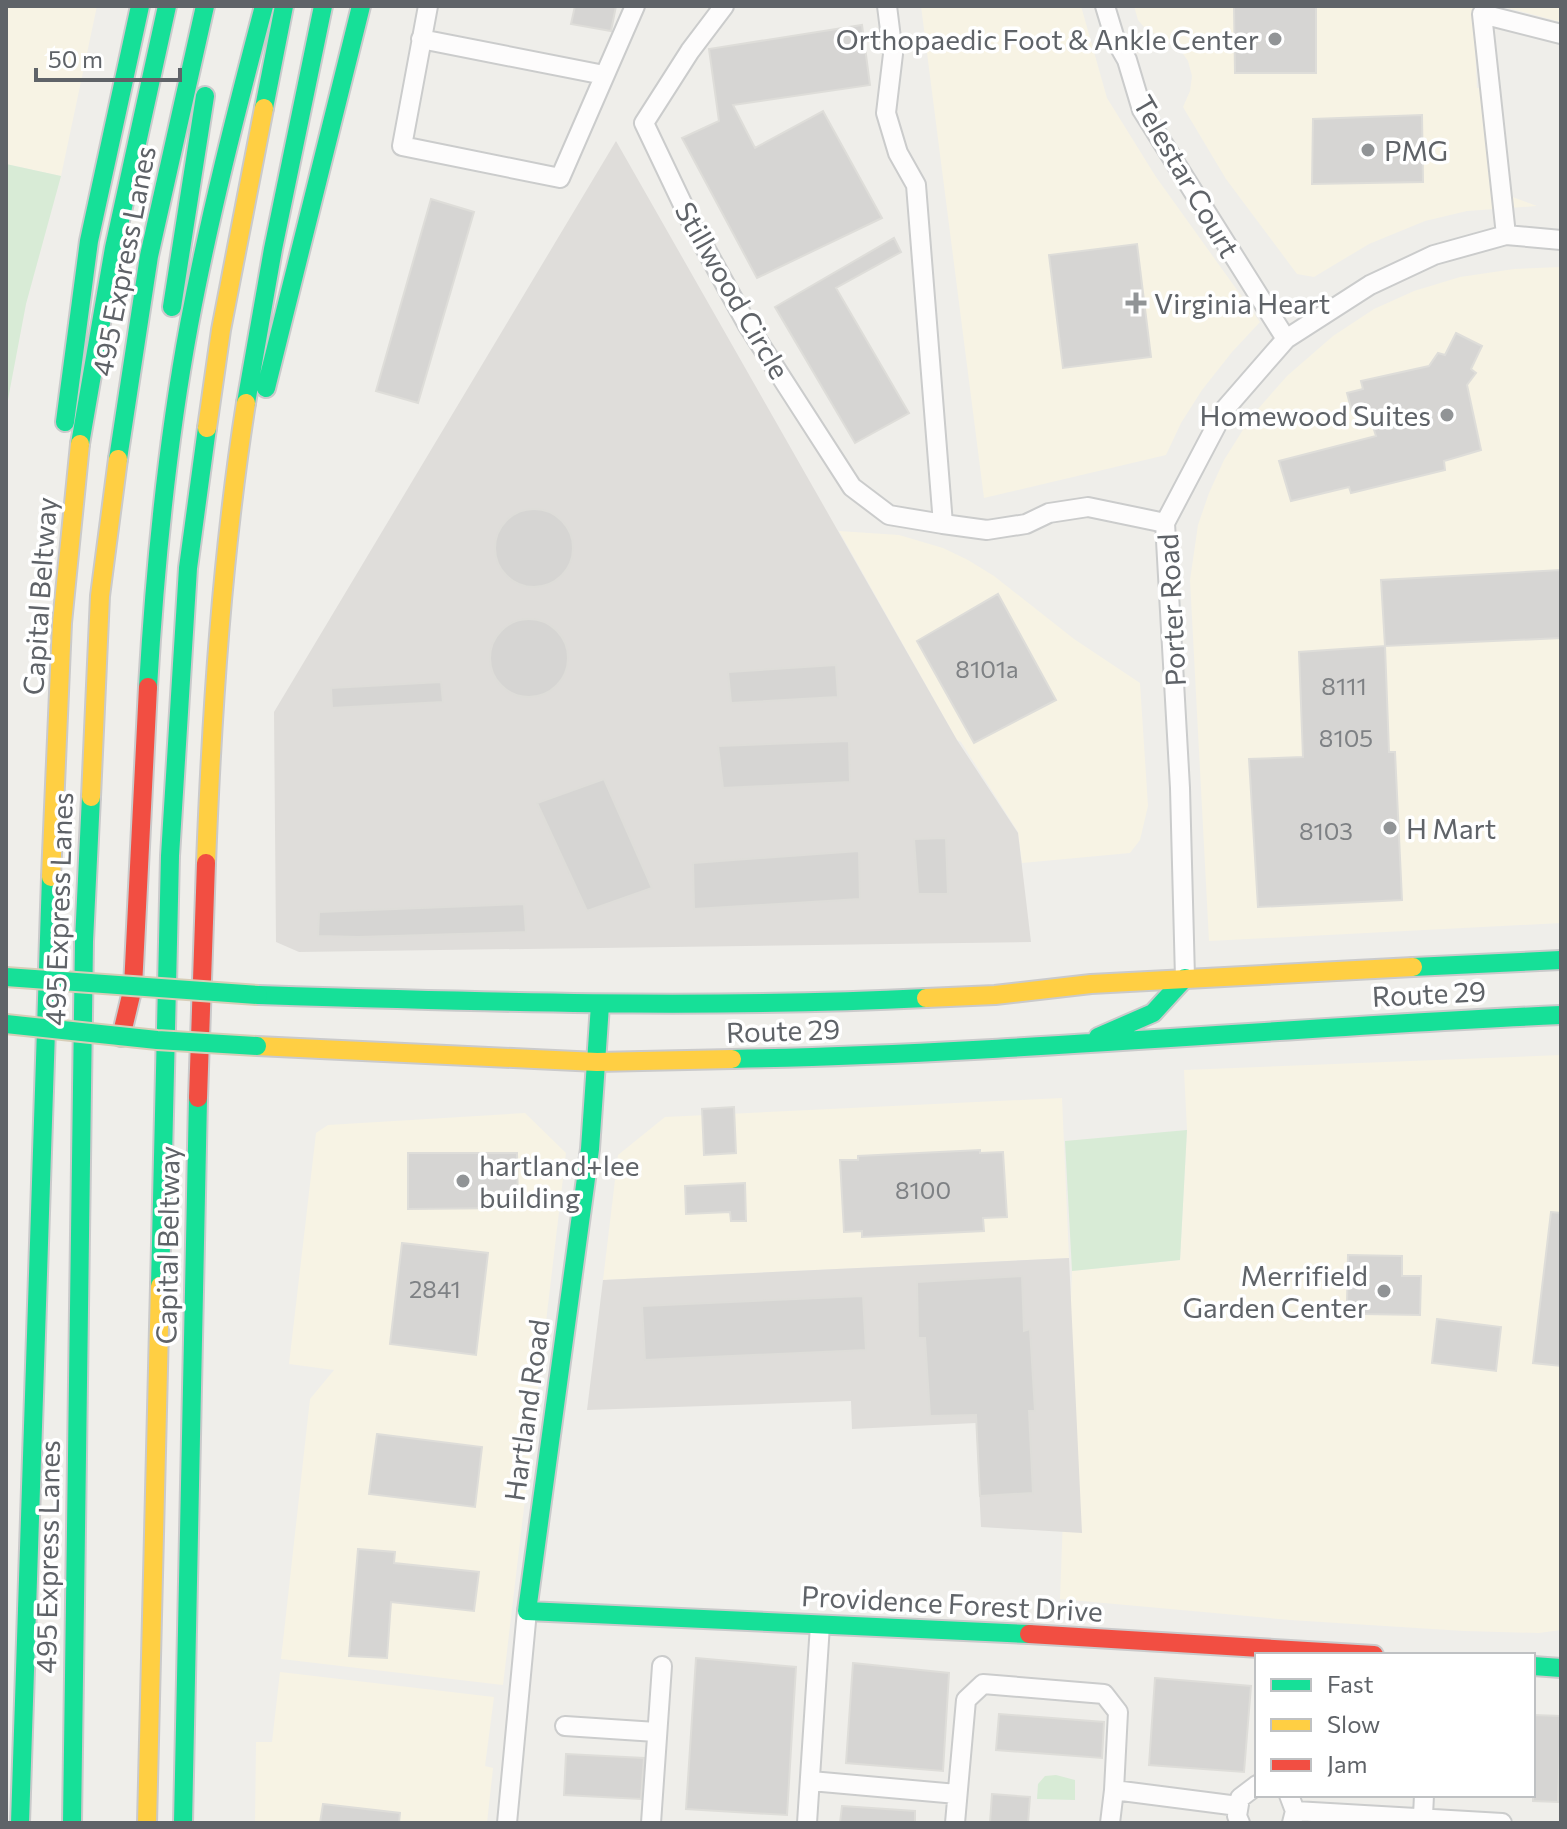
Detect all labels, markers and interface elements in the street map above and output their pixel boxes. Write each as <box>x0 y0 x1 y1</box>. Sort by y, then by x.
place label: Orthopaedic Foot & Ankle Center <box>836 22 1259 56</box>
marker: Orthopaedic Foot & Ankle Center <box>1266 30 1284 48</box>
scale bar <box>36 32 180 82</box>
text: 50 m <box>48 44 103 73</box>
street label: Telestar Court <box>1127 89 1247 263</box>
place label: PMG <box>1384 133 1448 167</box>
marker: PMG <box>1359 141 1377 159</box>
street label: 495 Express Lanes <box>84 143 162 379</box>
street label: Stillwood Circle <box>669 195 797 385</box>
place label: Virginia Heart <box>1154 286 1330 320</box>
marker: Virginia Heart <box>1125 292 1147 314</box>
place label: Homewood Suites <box>1199 398 1431 432</box>
marker: Homewood Suites <box>1438 406 1456 424</box>
street label: Capital Beltway <box>15 496 63 696</box>
street label: Porter Road <box>1150 533 1192 687</box>
house number: 8101a <box>955 654 1019 683</box>
house number: 8111 <box>1321 671 1367 700</box>
house number: 8105 <box>1319 723 1373 752</box>
street label: 495 Express Lanes <box>37 792 79 1026</box>
place label: H Mart <box>1406 811 1496 845</box>
house number: 8103 <box>1299 816 1353 845</box>
marker: H Mart <box>1381 819 1399 837</box>
street label: Route 29 <box>1371 973 1487 1013</box>
street label: Route 29 <box>725 1011 841 1049</box>
street label: Capital Beltway <box>148 1145 186 1345</box>
place label: hartland+lee building <box>479 1148 639 1214</box>
marker: hartland+lee building <box>454 1172 472 1190</box>
house number: 8100 <box>895 1175 951 1204</box>
place label: Merrifield Garden Center <box>1183 1258 1368 1324</box>
house number: 2841 <box>409 1274 461 1303</box>
marker: Merrifield Garden Center <box>1375 1282 1393 1300</box>
street label: Hartland Road <box>496 1317 556 1503</box>
street label: 495 Express Lanes <box>28 1440 66 1674</box>
street label: Providence Forest Drive <box>800 1578 1104 1628</box>
legend <box>1255 1653 1535 1797</box>
text: Fast <box>1327 1669 1374 1698</box>
text: Slow <box>1327 1709 1380 1738</box>
text: Jam <box>1327 1749 1367 1778</box>

